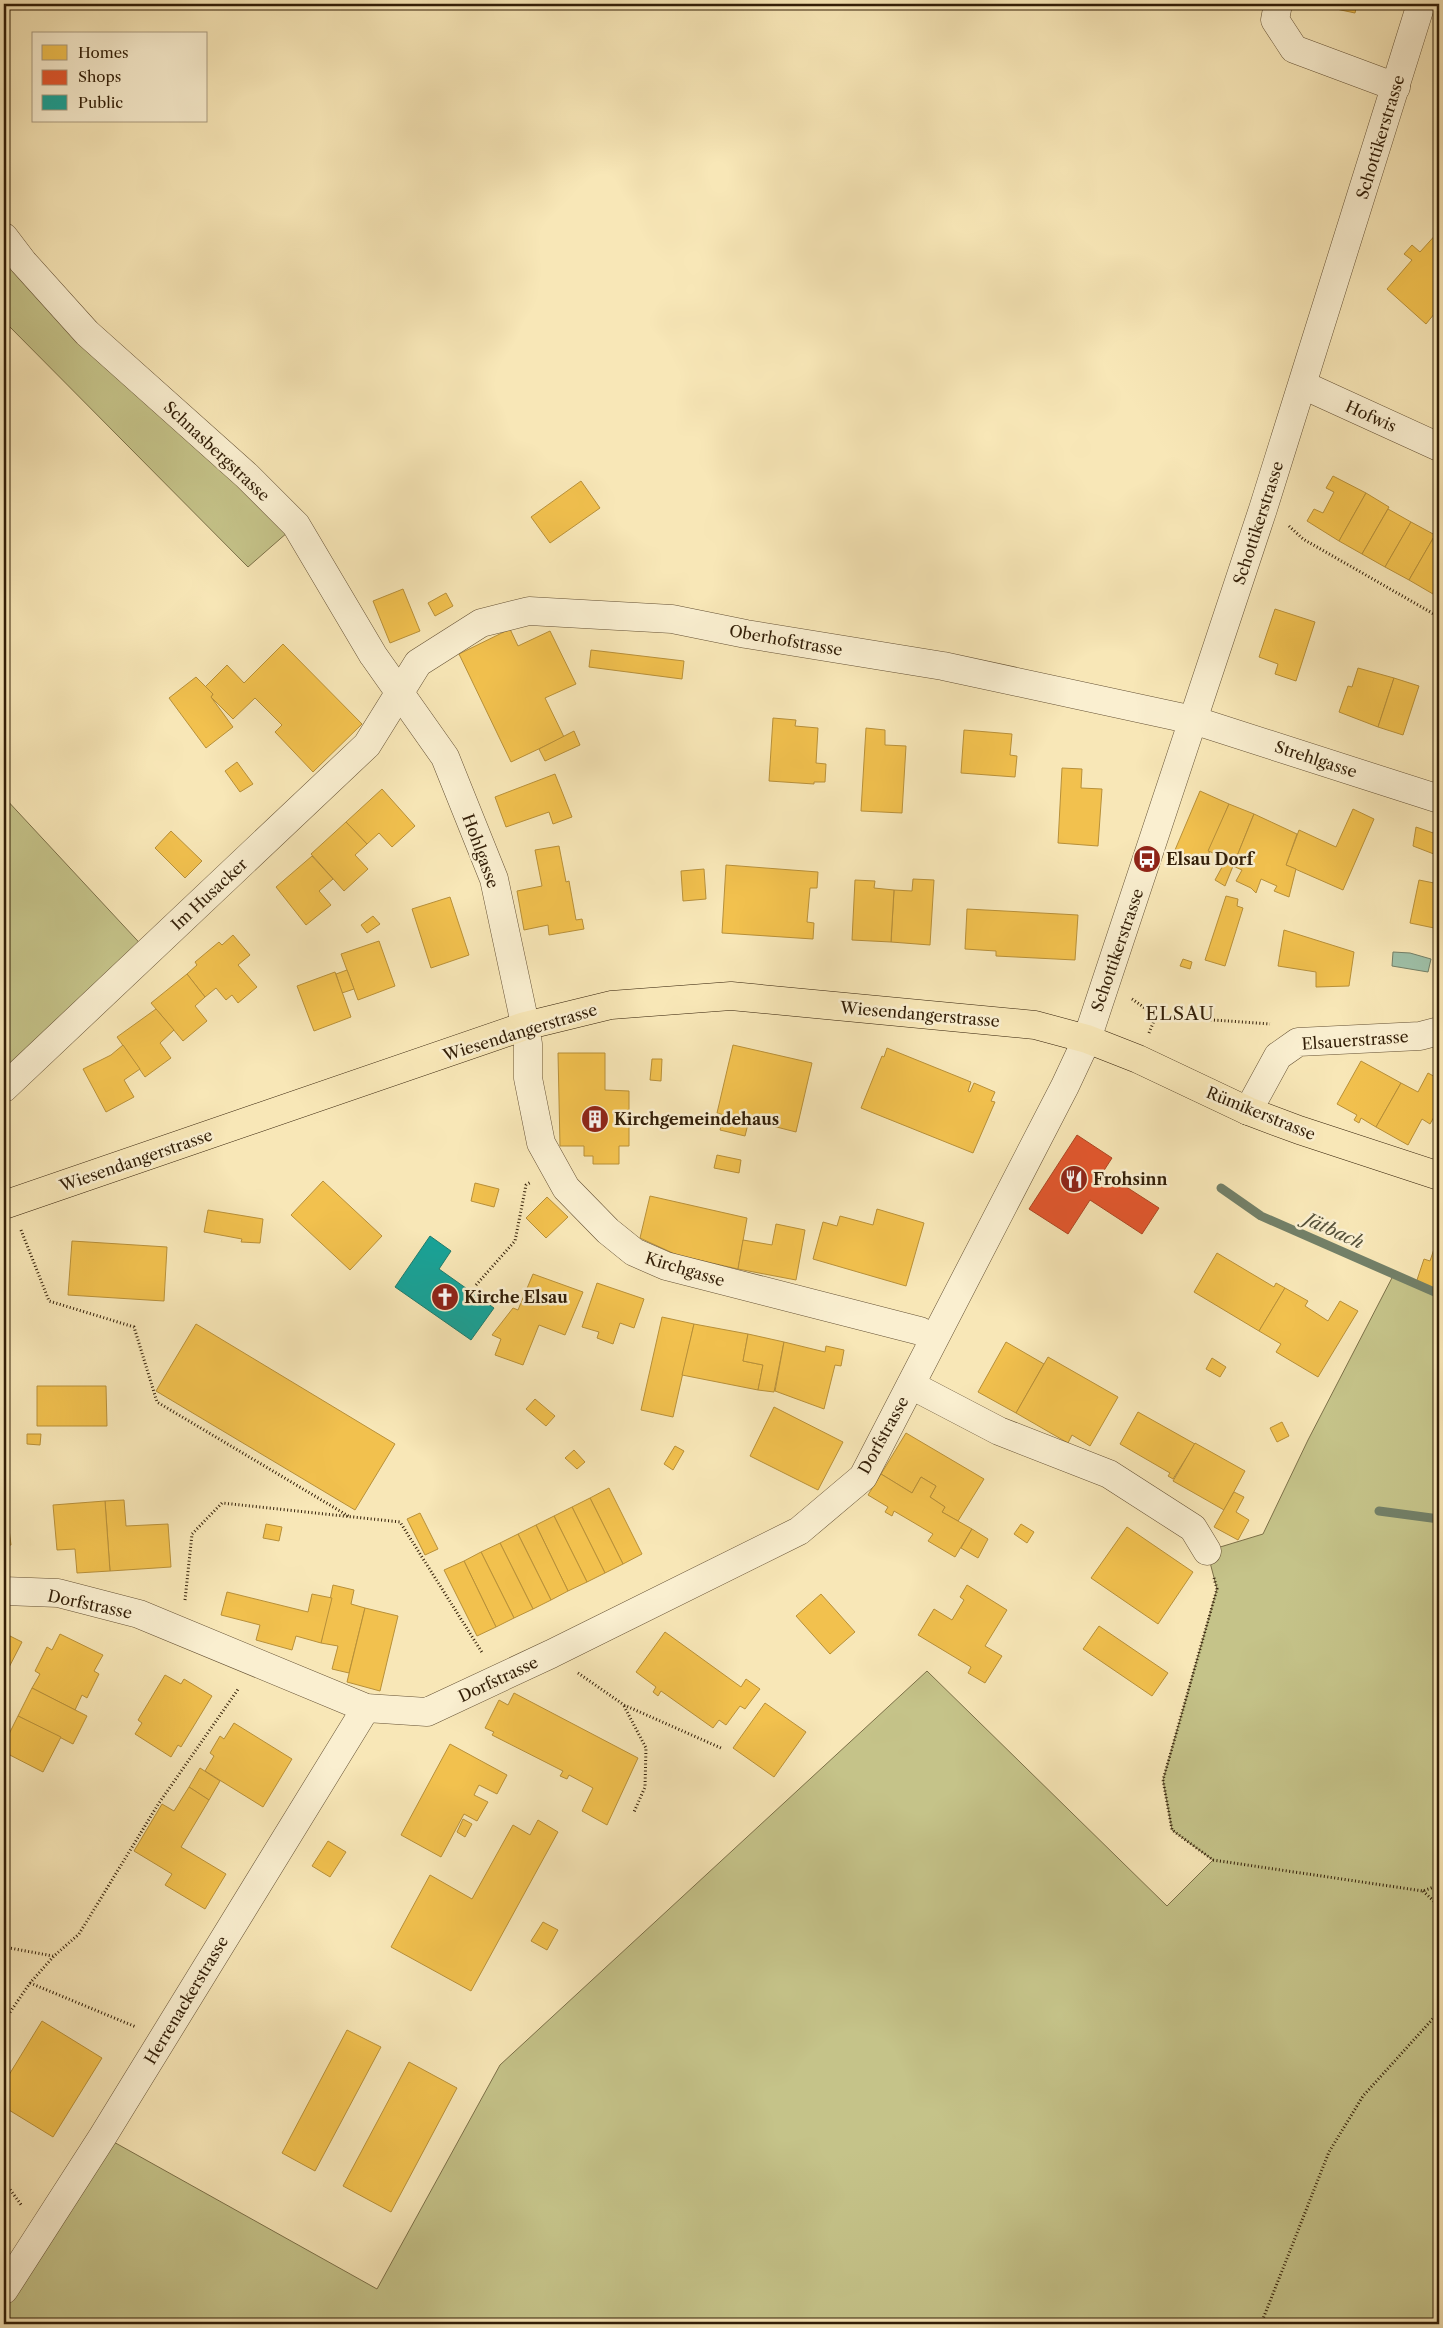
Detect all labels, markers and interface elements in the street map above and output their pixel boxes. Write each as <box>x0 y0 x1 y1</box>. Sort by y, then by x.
legend <box>32 32 208 122</box>
text: Homes <box>78 43 129 62</box>
text: Shops <box>78 67 121 86</box>
street label: Schottikerstrasse <box>1352 72 1408 202</box>
text: Public <box>78 93 123 112</box>
street label: Hofwis <box>1342 396 1400 436</box>
street label: Schnasbergstrasse <box>160 397 274 505</box>
street label: Schottikerstrasse <box>1229 459 1287 587</box>
street label: Oberhofstrasse <box>728 620 844 660</box>
street label: Strehlgasse <box>1272 736 1360 782</box>
street label: Hohlgasse <box>458 811 504 891</box>
bus stop icon: Elsau Dorf <box>1132 844 1162 874</box>
place label: Elsau Dorf <box>1166 849 1255 869</box>
street label: Im Husacker <box>167 854 251 934</box>
street label: Schottikerstrasse <box>1087 886 1147 1014</box>
street label: Wiesendangerstrasse <box>838 997 1001 1031</box>
street label: Wiesendangerstrasse <box>440 999 599 1065</box>
district label: ELSAU <box>1145 1002 1215 1025</box>
street label: Elsauerstrasse <box>1301 1026 1409 1054</box>
street label: Rümikerstrasse <box>1204 1082 1319 1144</box>
building icon: Kirchgemeindehaus <box>580 1104 610 1134</box>
place label: Kirchgemeindehaus <box>614 1109 779 1129</box>
street label: Wiesendangerstrasse <box>56 1124 215 1196</box>
restaurant icon: Frohsinn <box>1059 1164 1089 1194</box>
place label: Frohsinn <box>1093 1169 1168 1189</box>
water label: Jätbach <box>1296 1206 1367 1254</box>
street label: Kirchgasse <box>643 1247 727 1291</box>
church icon: Kirche Elsau <box>430 1282 460 1312</box>
place label: Kirche Elsau <box>464 1287 568 1307</box>
street label: Dorfstrasse <box>853 1393 913 1477</box>
street label: Dorfstrasse <box>46 1585 134 1623</box>
street label: Dorfstrasse <box>455 1652 541 1706</box>
street label: Herrenackerstrasse <box>140 1932 232 2068</box>

